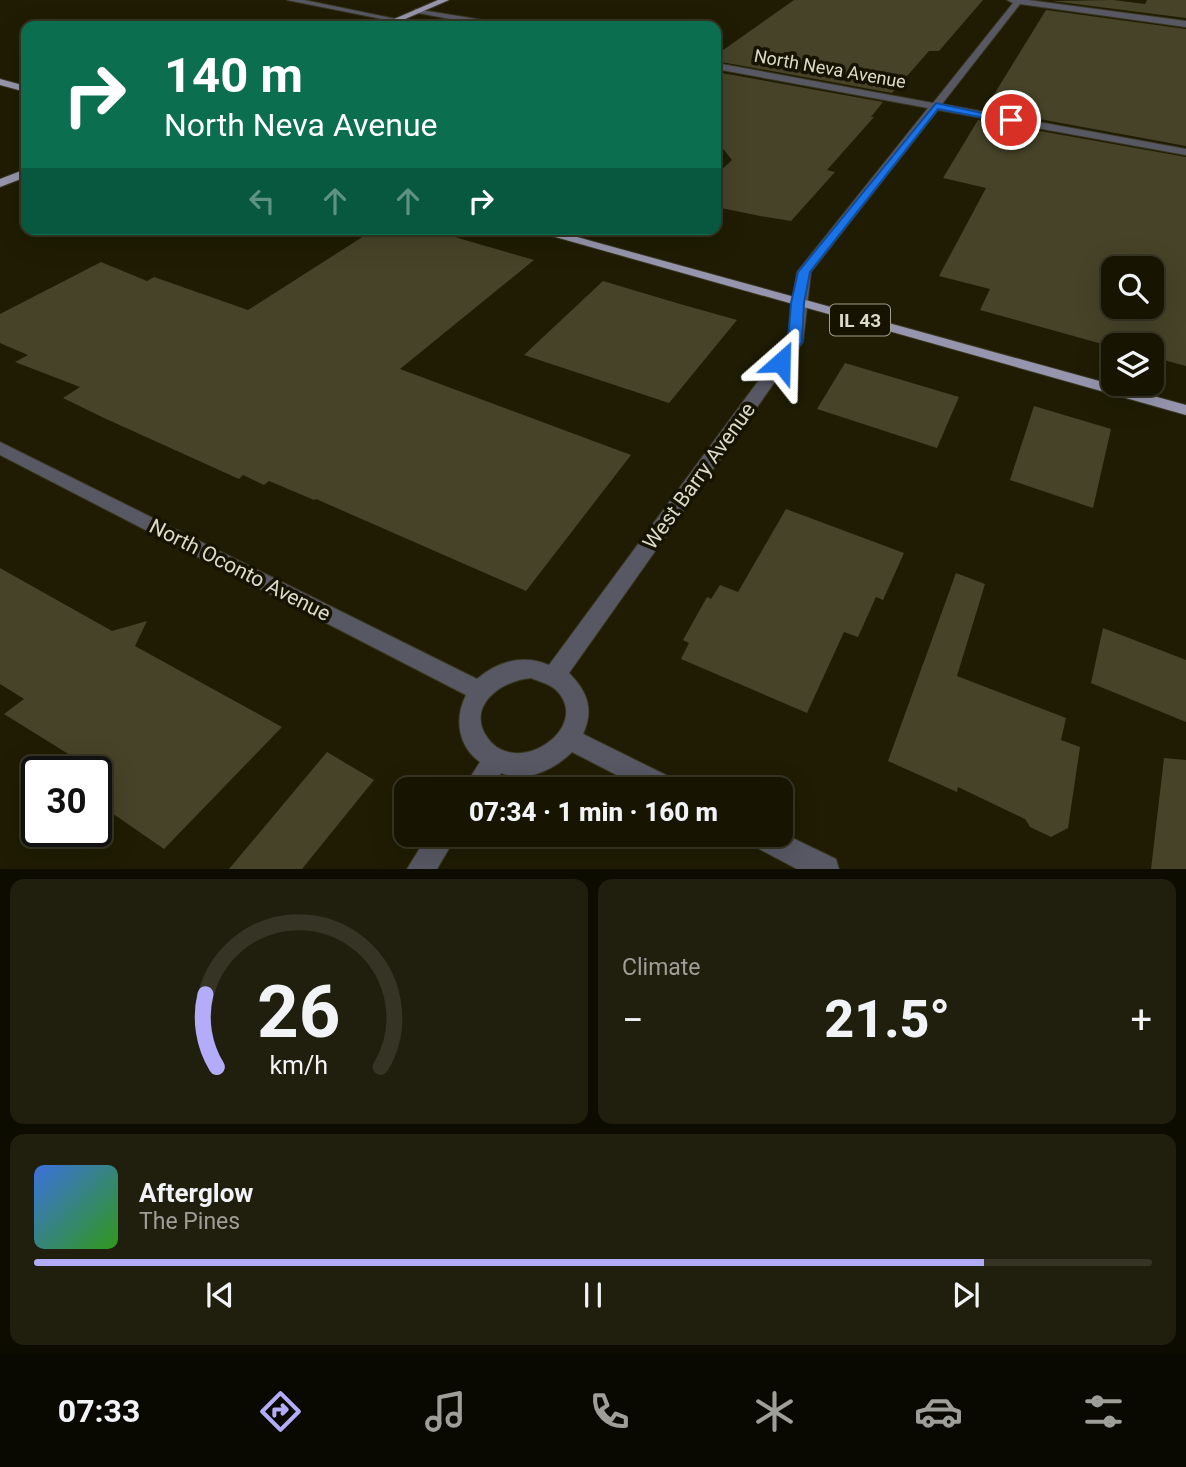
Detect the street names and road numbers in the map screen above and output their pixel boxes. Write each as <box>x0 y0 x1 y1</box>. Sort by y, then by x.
street label: North Neva Avenue <box>752 45 908 92</box>
road number: IL 43 <box>830 304 890 336</box>
street label: West Barry Avenue <box>638 398 760 554</box>
street label: North Oconto Avenue <box>146 514 334 626</box>

